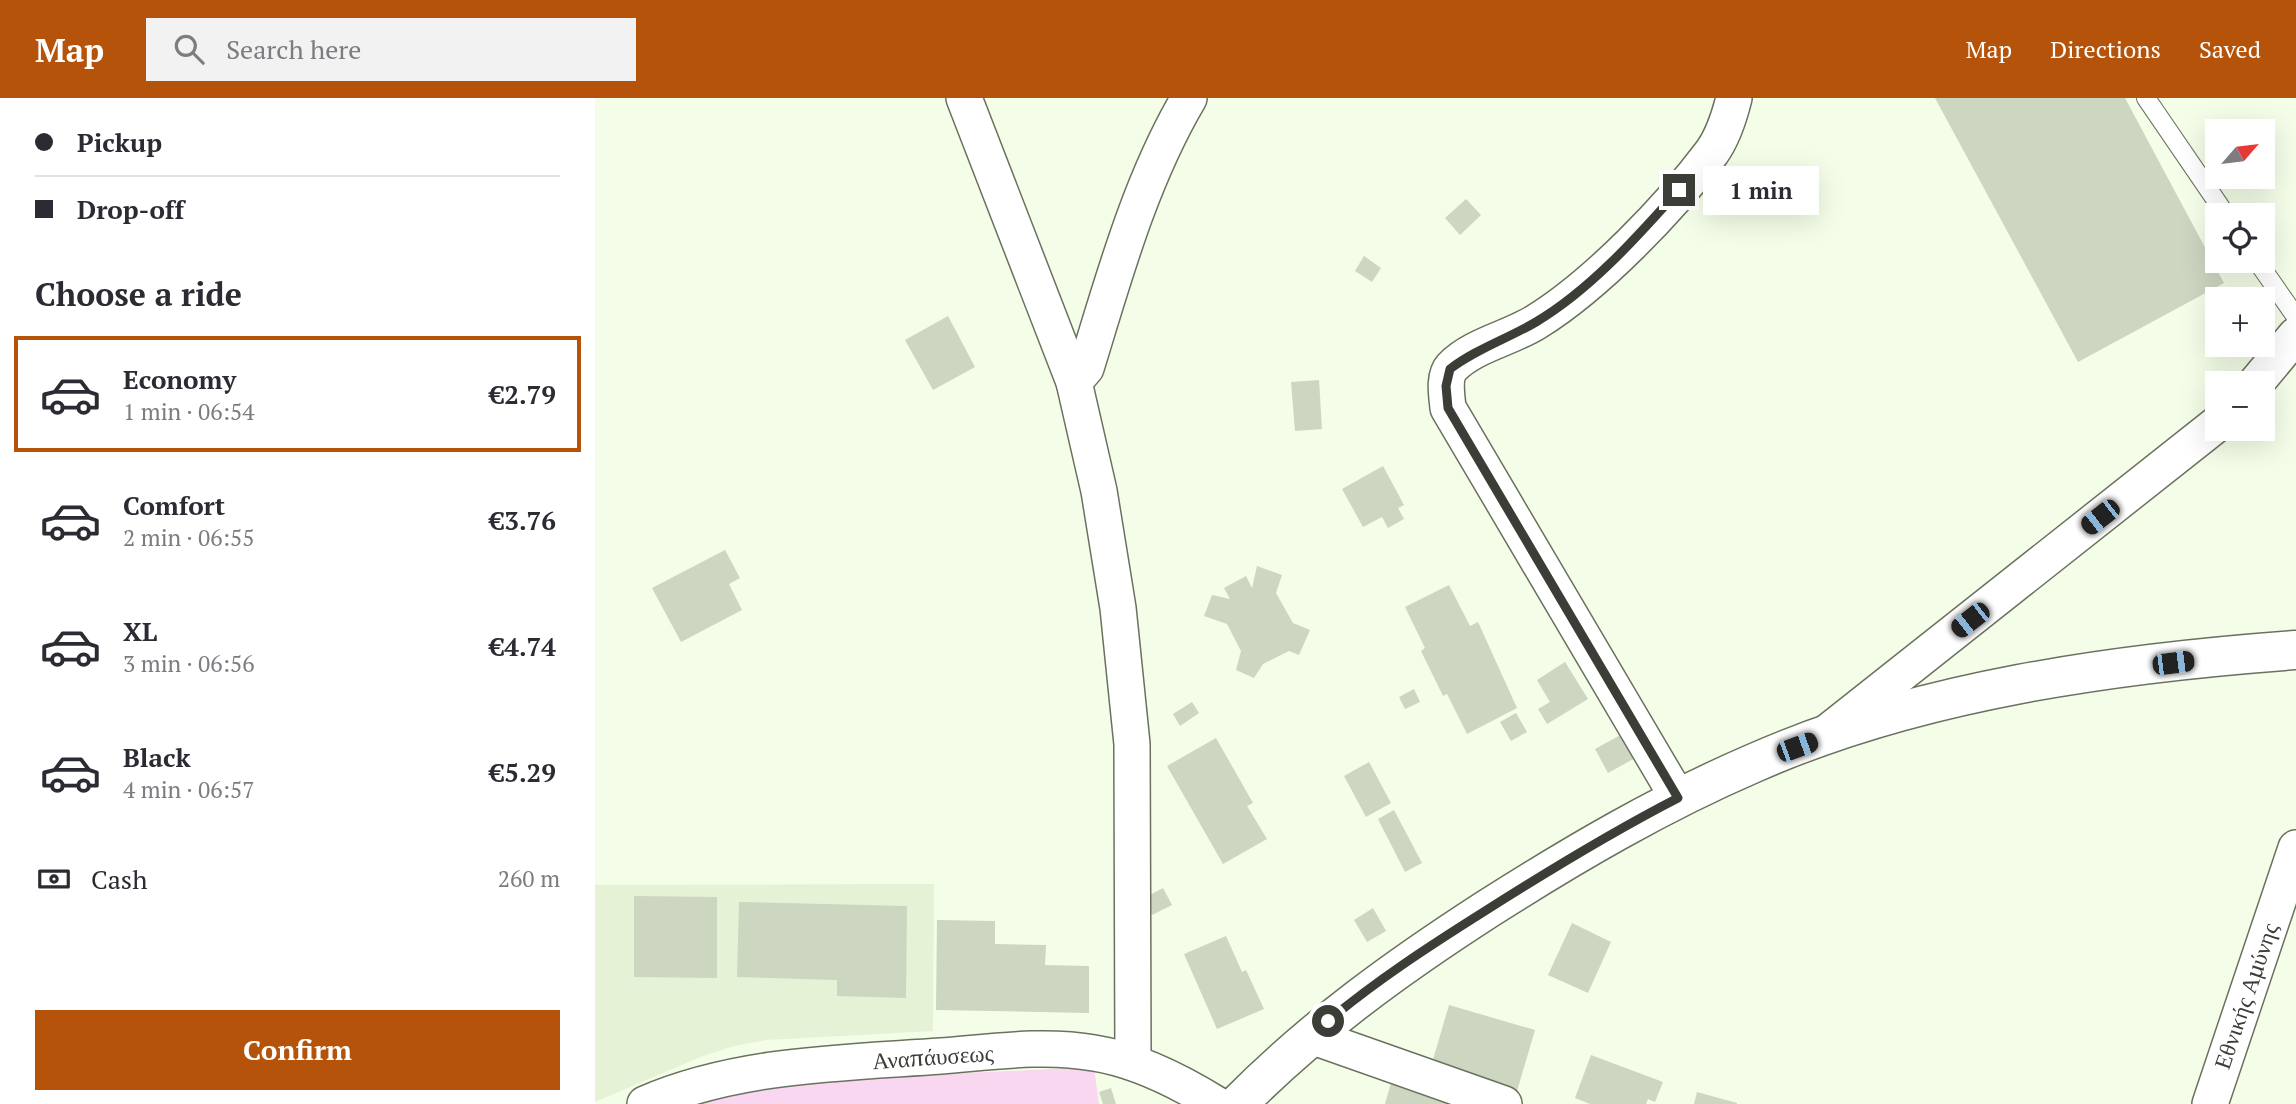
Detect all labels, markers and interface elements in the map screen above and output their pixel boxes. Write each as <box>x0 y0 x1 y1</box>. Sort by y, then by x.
search box <box>146 18 636 81</box>
text: Map <box>35 28 104 71</box>
icon: search <box>170 30 208 68</box>
text: Search here <box>226 32 361 66</box>
text: Map <box>1966 33 2012 65</box>
text: Directions <box>2050 33 2161 65</box>
text: Saved <box>2199 33 2261 65</box>
north arrow <box>2205 119 2275 189</box>
map controls <box>2205 119 2275 441</box>
text: Pickup <box>77 125 162 159</box>
callout: 1 min <box>1703 166 1819 214</box>
route end <box>1663 174 1695 206</box>
text: 1 min <box>1730 175 1792 206</box>
text: Drop-off <box>77 192 184 226</box>
button: locate <box>2205 203 2275 273</box>
text: Choose a ride <box>35 273 242 315</box>
button: + <box>2205 287 2275 357</box>
text: Economy <box>123 362 236 396</box>
icon: car <box>39 363 102 426</box>
button: − <box>2205 371 2275 441</box>
text: €2.79 <box>490 377 556 411</box>
text: 1 min · 06:54 <box>123 396 255 427</box>
text: Comfort <box>123 488 225 522</box>
icon: car <box>39 489 102 552</box>
car <box>2077 496 2124 538</box>
text: €3.76 <box>490 503 556 537</box>
text: 2 min · 06:55 <box>123 522 255 553</box>
car <box>1947 599 1994 641</box>
text: XL <box>123 614 157 648</box>
icon: car <box>39 615 102 678</box>
text: €4.74 <box>490 629 556 663</box>
text: 3 min · 06:56 <box>123 648 255 679</box>
car <box>2151 650 2196 676</box>
car <box>1774 730 1821 764</box>
text: Black <box>123 740 191 774</box>
icon: car <box>39 741 102 804</box>
text: €5.29 <box>490 755 556 789</box>
text: 4 min · 06:57 <box>123 774 255 805</box>
icon: cash <box>35 860 73 898</box>
text: Cash <box>91 862 147 896</box>
text: 260 m <box>498 863 560 894</box>
street label: Εθνικής Αμύνης <box>2206 919 2285 1073</box>
route start <box>1312 1005 1344 1037</box>
button: Confirm <box>35 1010 560 1090</box>
street label: Αναπάυσεως <box>871 1037 995 1076</box>

